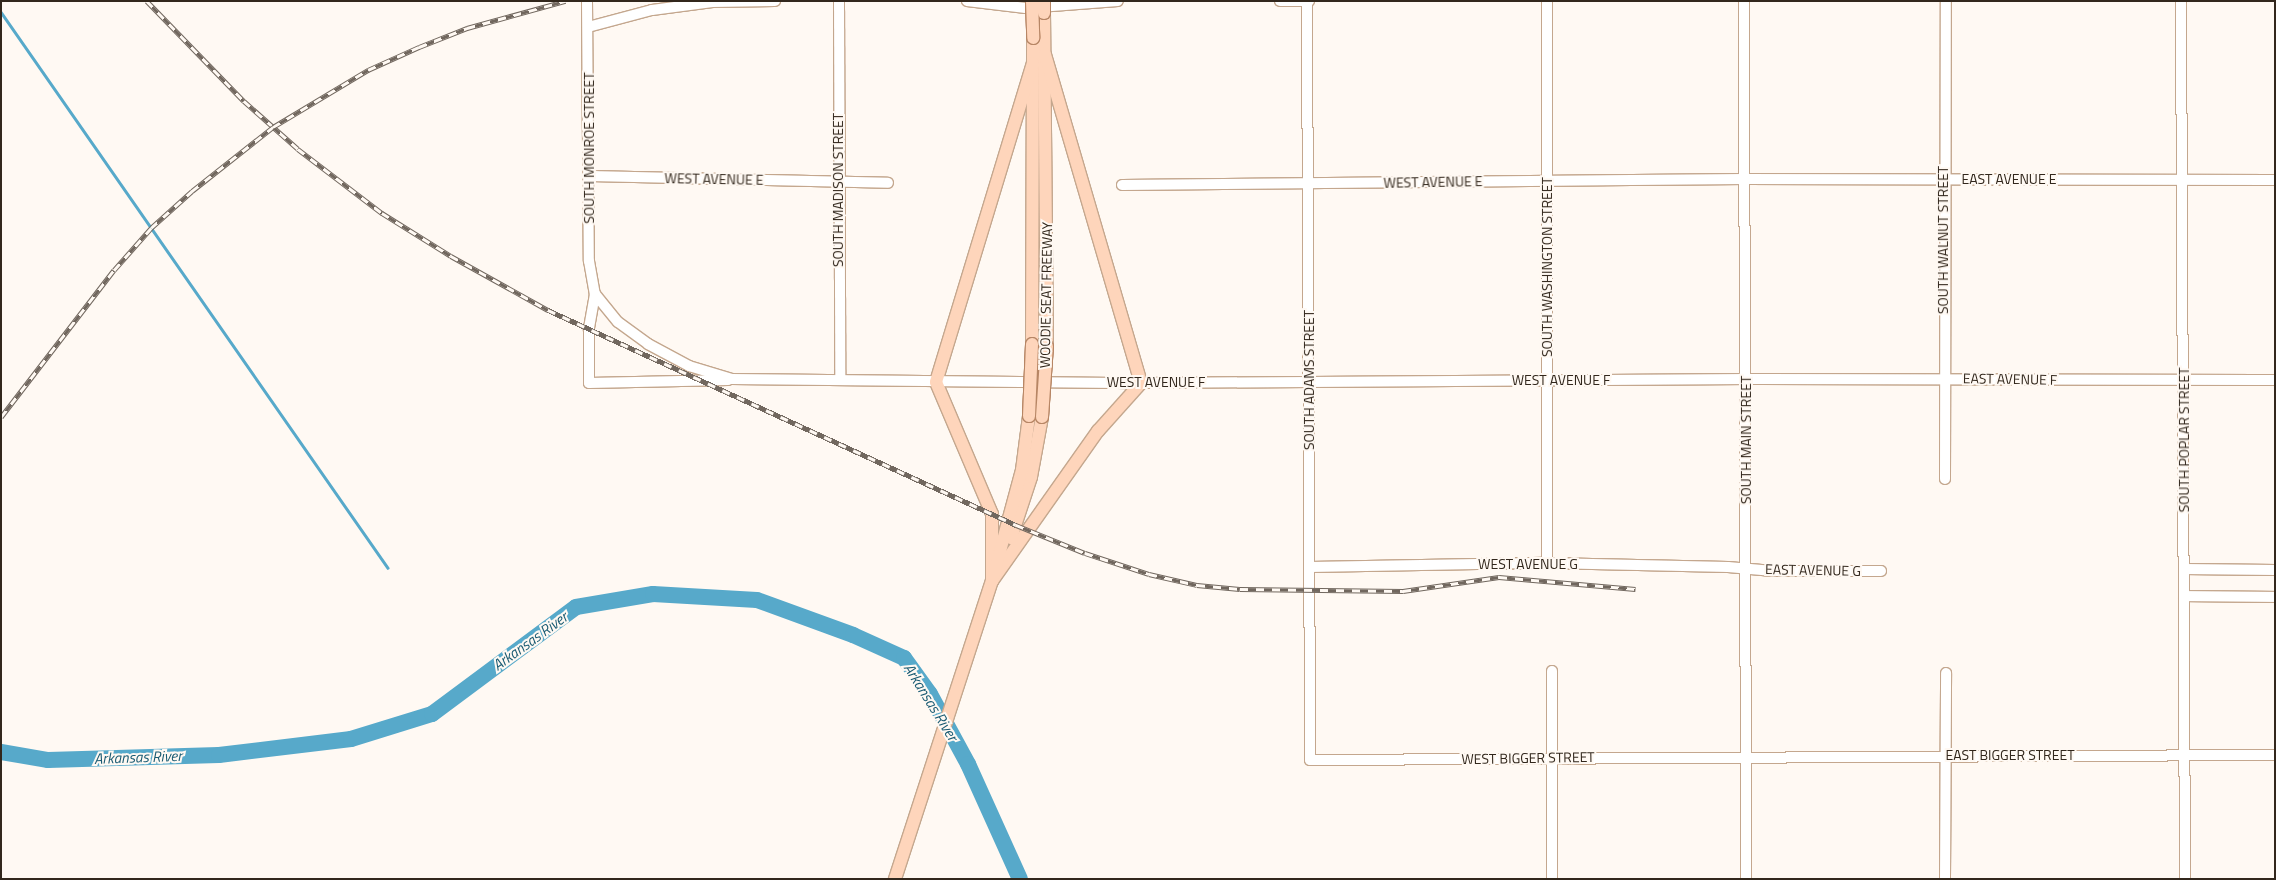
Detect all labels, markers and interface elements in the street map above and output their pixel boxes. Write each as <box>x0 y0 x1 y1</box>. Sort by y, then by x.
street label: SOUTH MONROE STREET <box>581 72 597 224</box>
street label: SOUTH MADISON STREET <box>830 113 846 267</box>
street label: SOUTH WALNUT STREET <box>1935 166 1951 314</box>
street label: WEST AVENUE E <box>664 170 764 188</box>
street label: EAST AVENUE E <box>1962 171 2056 187</box>
street label: WEST AVENUE E <box>1383 173 1483 191</box>
street label: SOUTH WASHINGTON STREET <box>1539 177 1555 357</box>
street label: WOODIE SEAT FREEWAY <box>1036 222 1056 368</box>
street label: SOUTH ADAMS STREET <box>1301 310 1317 450</box>
street label: SOUTH POPLAR STREET <box>2176 368 2192 512</box>
street label: EAST AVENUE F <box>1963 370 2057 388</box>
street label: WEST AVENUE F <box>1512 372 1610 388</box>
street label: WEST AVENUE F <box>1107 374 1205 390</box>
street label: SOUTH MAIN STREET <box>1738 376 1754 504</box>
street label: WEST AVENUE G <box>1478 556 1578 572</box>
street label: EAST AVENUE G <box>1765 561 1861 579</box>
water label: Arkansas River <box>489 608 571 674</box>
water label: Arkansas River <box>900 660 962 744</box>
water label: Arkansas River <box>94 746 182 768</box>
street label: EAST BIGGER STREET <box>1945 747 2075 763</box>
street label: WEST BIGGER STREET <box>1461 748 1595 768</box>

